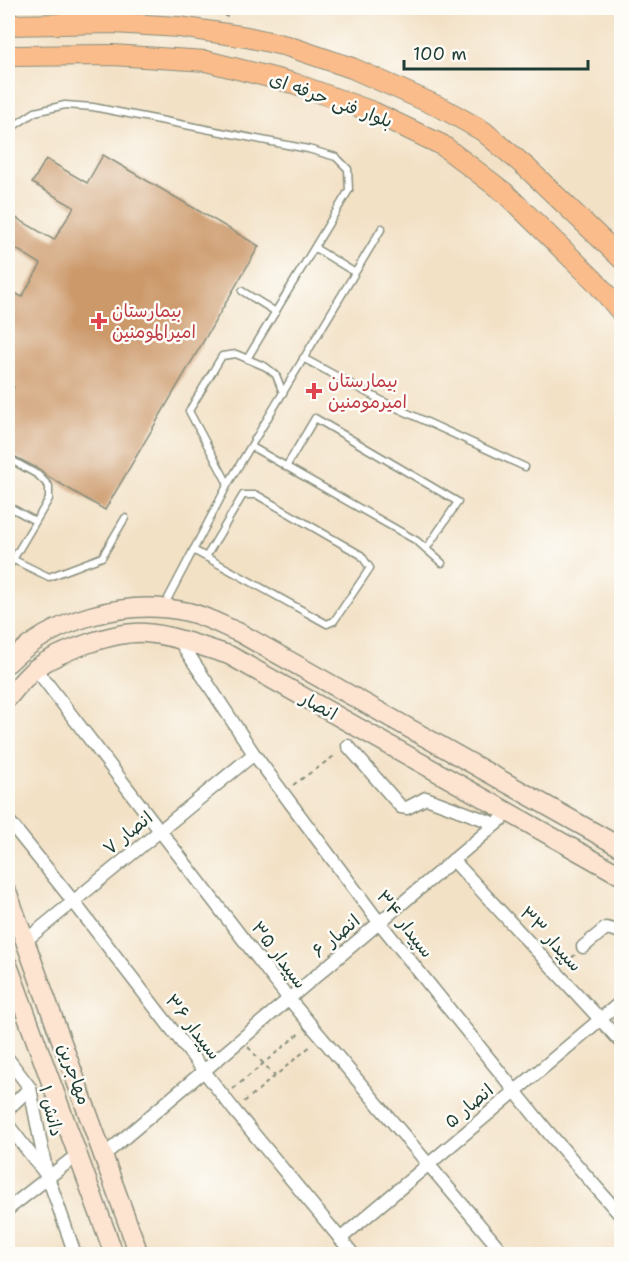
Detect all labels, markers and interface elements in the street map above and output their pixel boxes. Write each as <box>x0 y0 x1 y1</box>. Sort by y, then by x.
scale bar <box>404 33 588 71</box>
text: 100 m <box>413 42 467 66</box>
street label: بلوار فنی حرفه ای <box>266 67 396 133</box>
place label: بیمارستان امیرالمومنین <box>112 299 196 344</box>
marker: بیمارستان امیرالمومنین <box>90 312 108 330</box>
place label: بیمارستان امیرمومنین <box>328 369 407 414</box>
marker: بیمارستان امیرمومنین <box>305 382 323 400</box>
street label: انصار <box>295 685 342 726</box>
street label: انصار ۷ <box>98 806 158 860</box>
street label: سپیدار ۳۴ <box>371 885 439 963</box>
street label: سپیدار ۳۳ <box>515 901 587 977</box>
street label: انصار ۶ <box>307 909 365 963</box>
street label: سپیدار ۳۵ <box>246 916 312 994</box>
street label: سپیدار ۳۶ <box>160 989 226 1065</box>
street label: مهاجرین <box>52 1040 96 1108</box>
street label: انصار ۵ <box>439 1078 499 1134</box>
street label: دانش ۱ <box>33 1083 69 1139</box>

